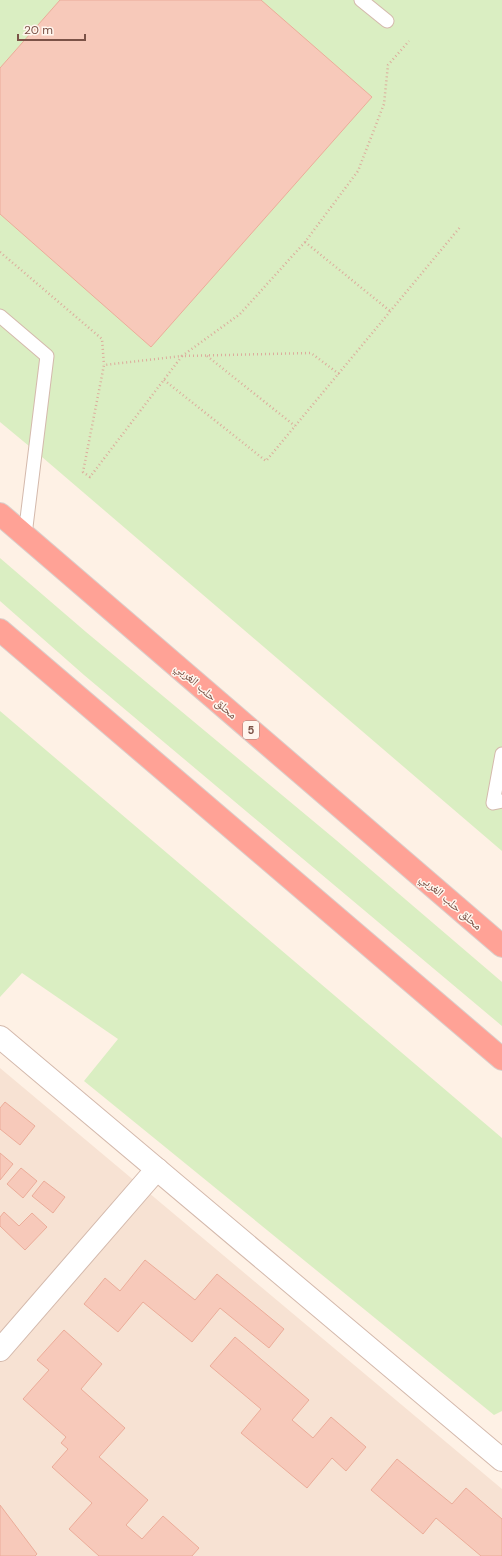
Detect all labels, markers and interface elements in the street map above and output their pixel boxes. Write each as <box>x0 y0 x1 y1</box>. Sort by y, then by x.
scale bar <box>18 16 85 42</box>
text: 20 m <box>24 22 53 38</box>
street label: محلق حلب الغربي <box>170 659 241 724</box>
road number: 5 <box>243 721 259 739</box>
street label: محلق حلب الغربي <box>415 870 486 935</box>

